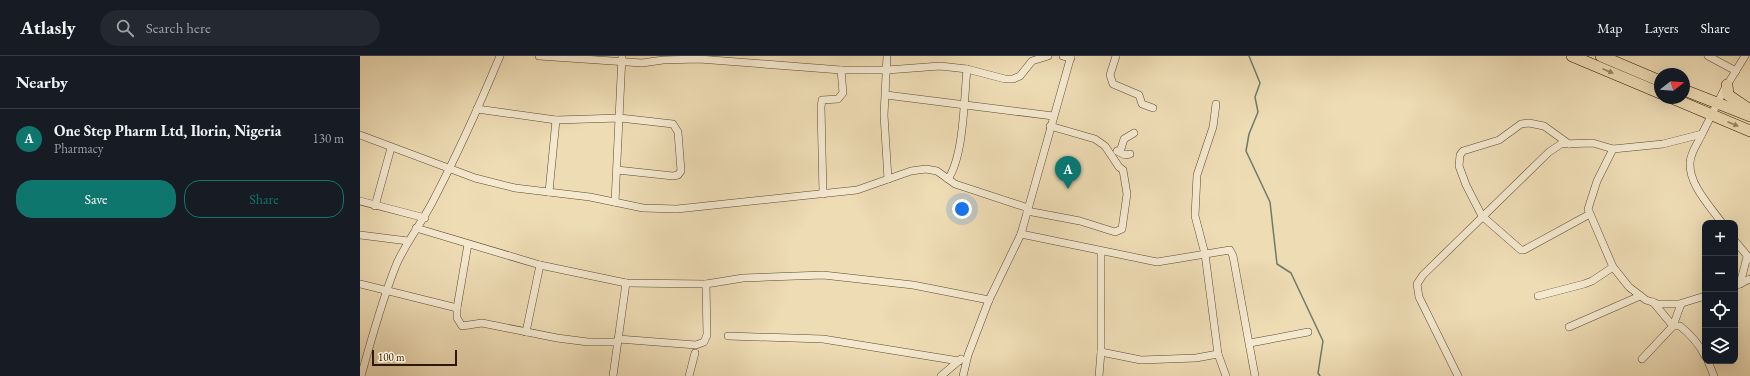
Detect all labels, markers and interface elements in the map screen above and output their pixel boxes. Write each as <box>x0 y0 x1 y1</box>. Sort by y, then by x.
search box <box>100 10 380 46</box>
text: Atlasly <box>20 15 76 40</box>
icon: search <box>114 17 136 39</box>
text: Search here <box>146 18 211 37</box>
text: Map <box>1597 19 1622 37</box>
text: Layers <box>1644 19 1679 37</box>
text: Share <box>1701 19 1730 37</box>
one-way arrow <box>1603 68 1614 74</box>
north arrow <box>1654 68 1690 104</box>
text: Nearby <box>16 71 68 93</box>
text: One Step Pharm Ltd, Ilorin, Nigeria <box>54 121 281 140</box>
one-way arrow <box>1728 121 1739 127</box>
text: A <box>24 130 34 147</box>
text: 130 m <box>313 130 344 147</box>
text: Pharmacy <box>54 140 103 157</box>
pin: A <box>1055 156 1081 189</box>
button: Save <box>16 180 176 218</box>
button: Share <box>184 180 344 218</box>
your location <box>952 199 972 219</box>
map controls <box>1702 220 1738 364</box>
button: + <box>1702 220 1738 256</box>
button: − <box>1702 256 1738 292</box>
button: locate <box>1702 292 1738 328</box>
button: layers <box>1702 328 1738 364</box>
scale bar <box>372 348 457 367</box>
text: 100 m <box>378 350 405 364</box>

